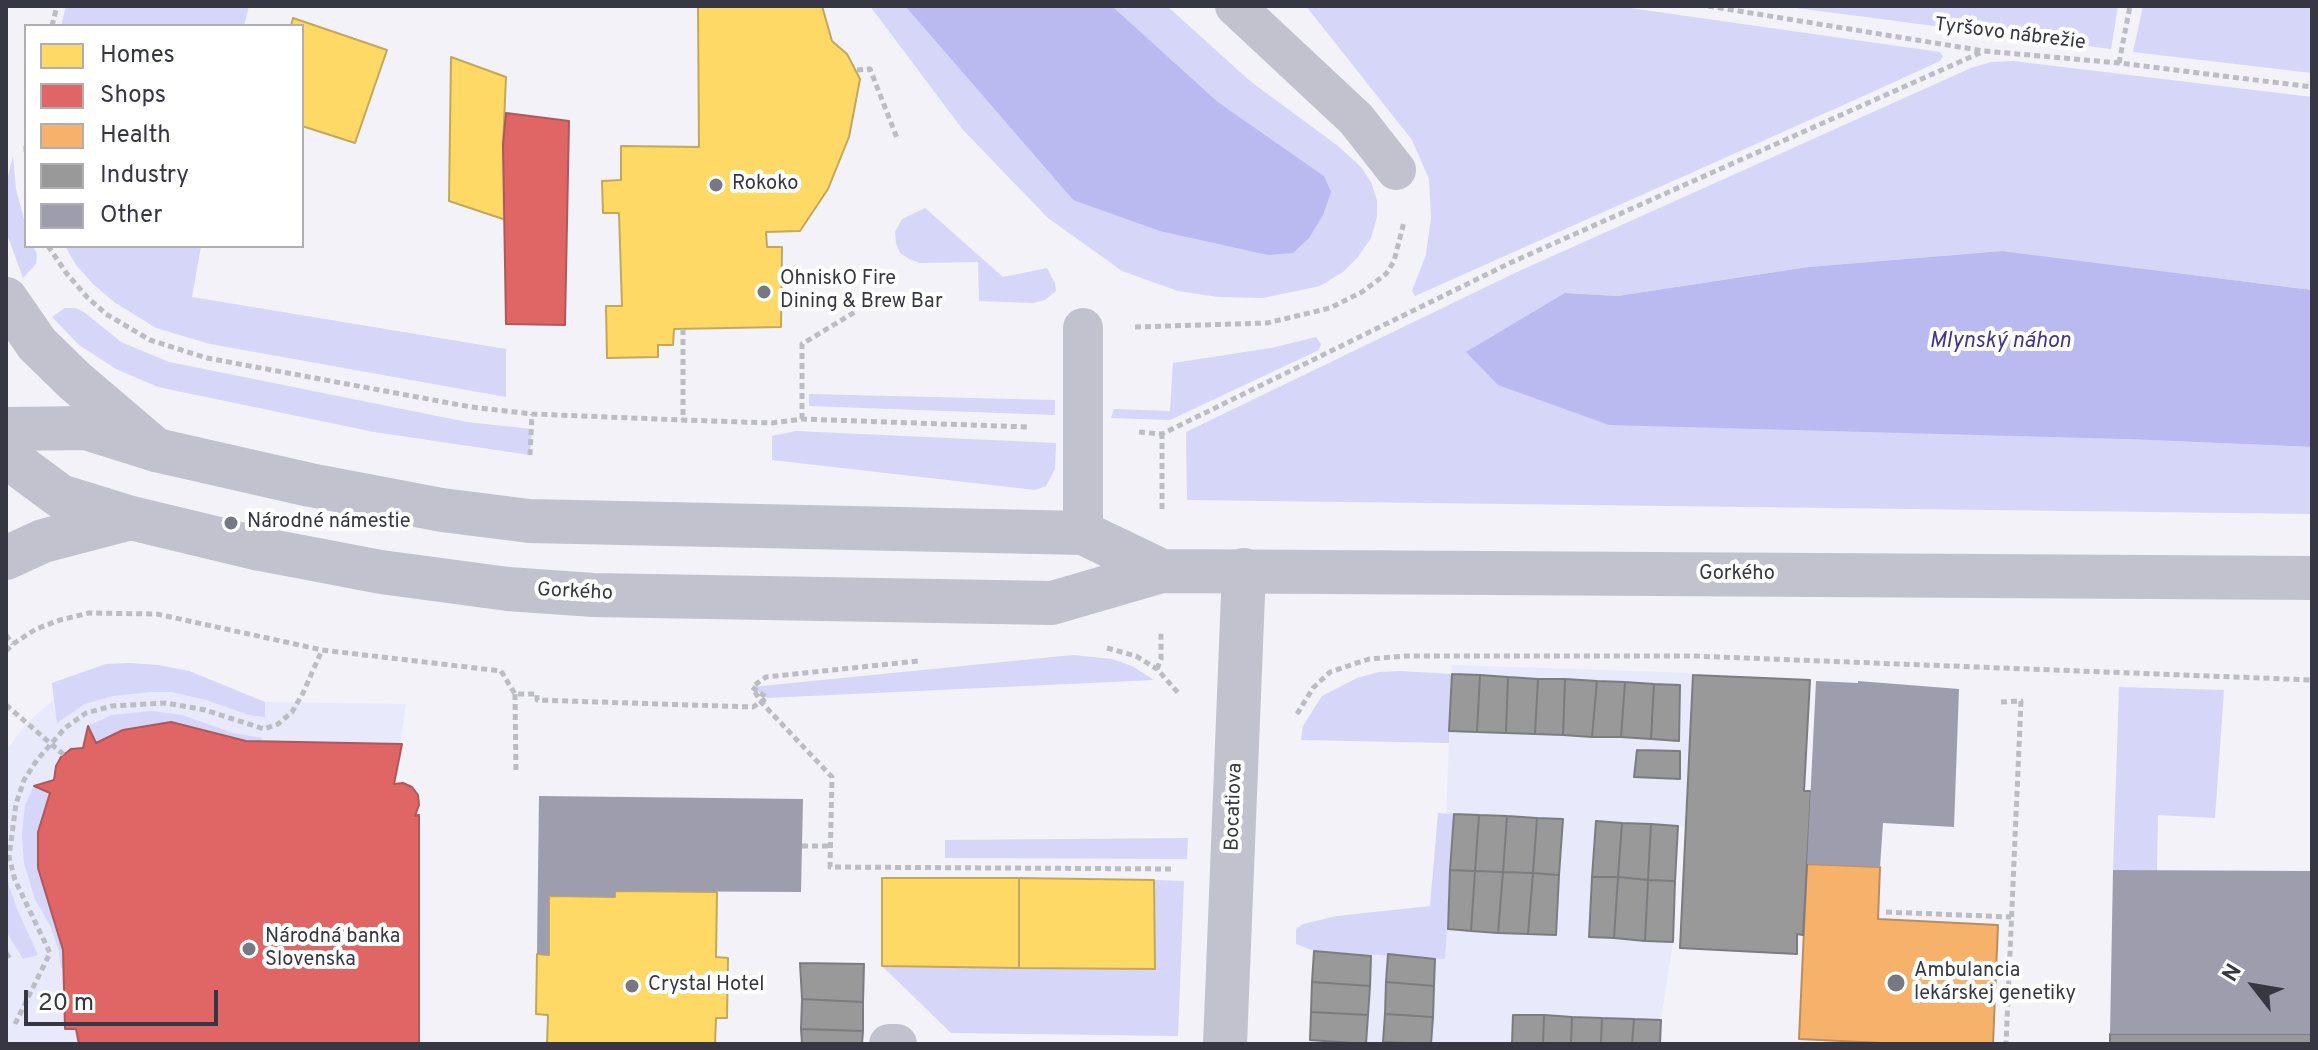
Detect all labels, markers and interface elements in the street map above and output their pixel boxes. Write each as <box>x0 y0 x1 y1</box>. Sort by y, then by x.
street label: Tyršovo nábrežie <box>1933 14 2087 56</box>
legend <box>24 24 304 248</box>
text: Homes <box>100 41 175 71</box>
text: Shops <box>100 81 166 111</box>
text: Health <box>100 121 171 151</box>
text: Industry <box>100 161 189 191</box>
place label: Rokoko <box>732 173 798 197</box>
marker: Rokoko <box>707 176 725 194</box>
text: Other <box>100 201 162 231</box>
place label: OhniskO Fire Dining & Brew Bar <box>780 268 943 315</box>
marker: OhniskO Fire Dining & Brew Bar <box>755 283 773 301</box>
water label: Mlynský náhon <box>1929 330 2071 356</box>
place label: Národné námestie <box>247 511 410 535</box>
marker: Národné námestie <box>222 514 240 532</box>
street label: Gorkého <box>1699 563 1775 587</box>
street label: Gorkého <box>536 579 614 607</box>
street label: Bocatiova <box>1221 762 1249 852</box>
place label: Národná banka Slovenska <box>265 926 400 973</box>
marker: Národná banka Slovenska <box>240 940 258 958</box>
north arrow <box>2214 946 2294 1026</box>
place label: Ambulancia lekárskej genetiky <box>1914 960 2076 1007</box>
text: N <box>2217 960 2249 987</box>
marker: Ambulancia lekárskej genetiky <box>1885 972 1907 994</box>
scale bar <box>28 974 222 1024</box>
place label: Crystal Hotel <box>648 974 764 998</box>
marker: Crystal Hotel <box>623 977 641 995</box>
text: 20 m <box>38 989 94 1019</box>

